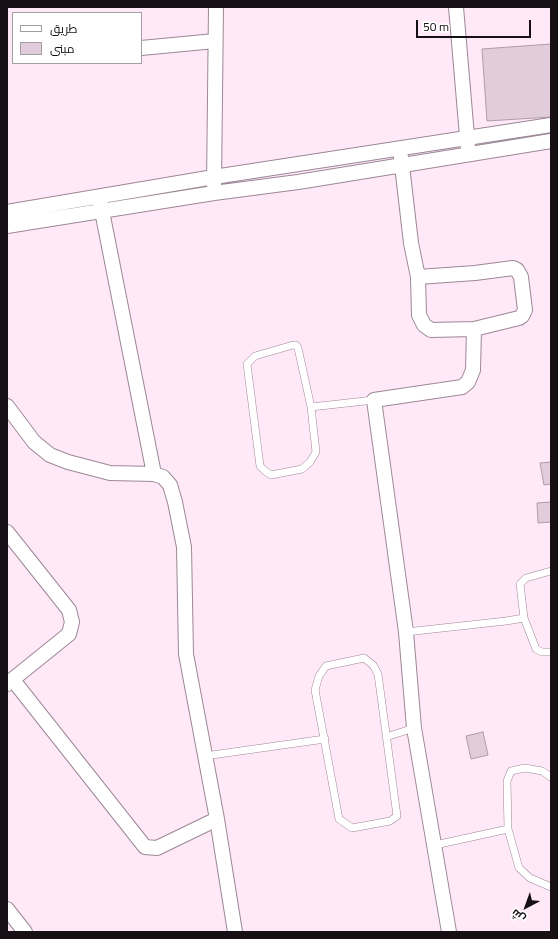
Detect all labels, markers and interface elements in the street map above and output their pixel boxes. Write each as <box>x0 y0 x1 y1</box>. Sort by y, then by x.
legend <box>12 12 142 64</box>
scale bar <box>418 12 533 38</box>
text: 50 m <box>423 15 449 38</box>
text: طريق <box>50 17 77 40</box>
text: مبنى <box>50 37 75 60</box>
north arrow <box>506 887 546 927</box>
text: ش <box>506 904 530 928</box>

